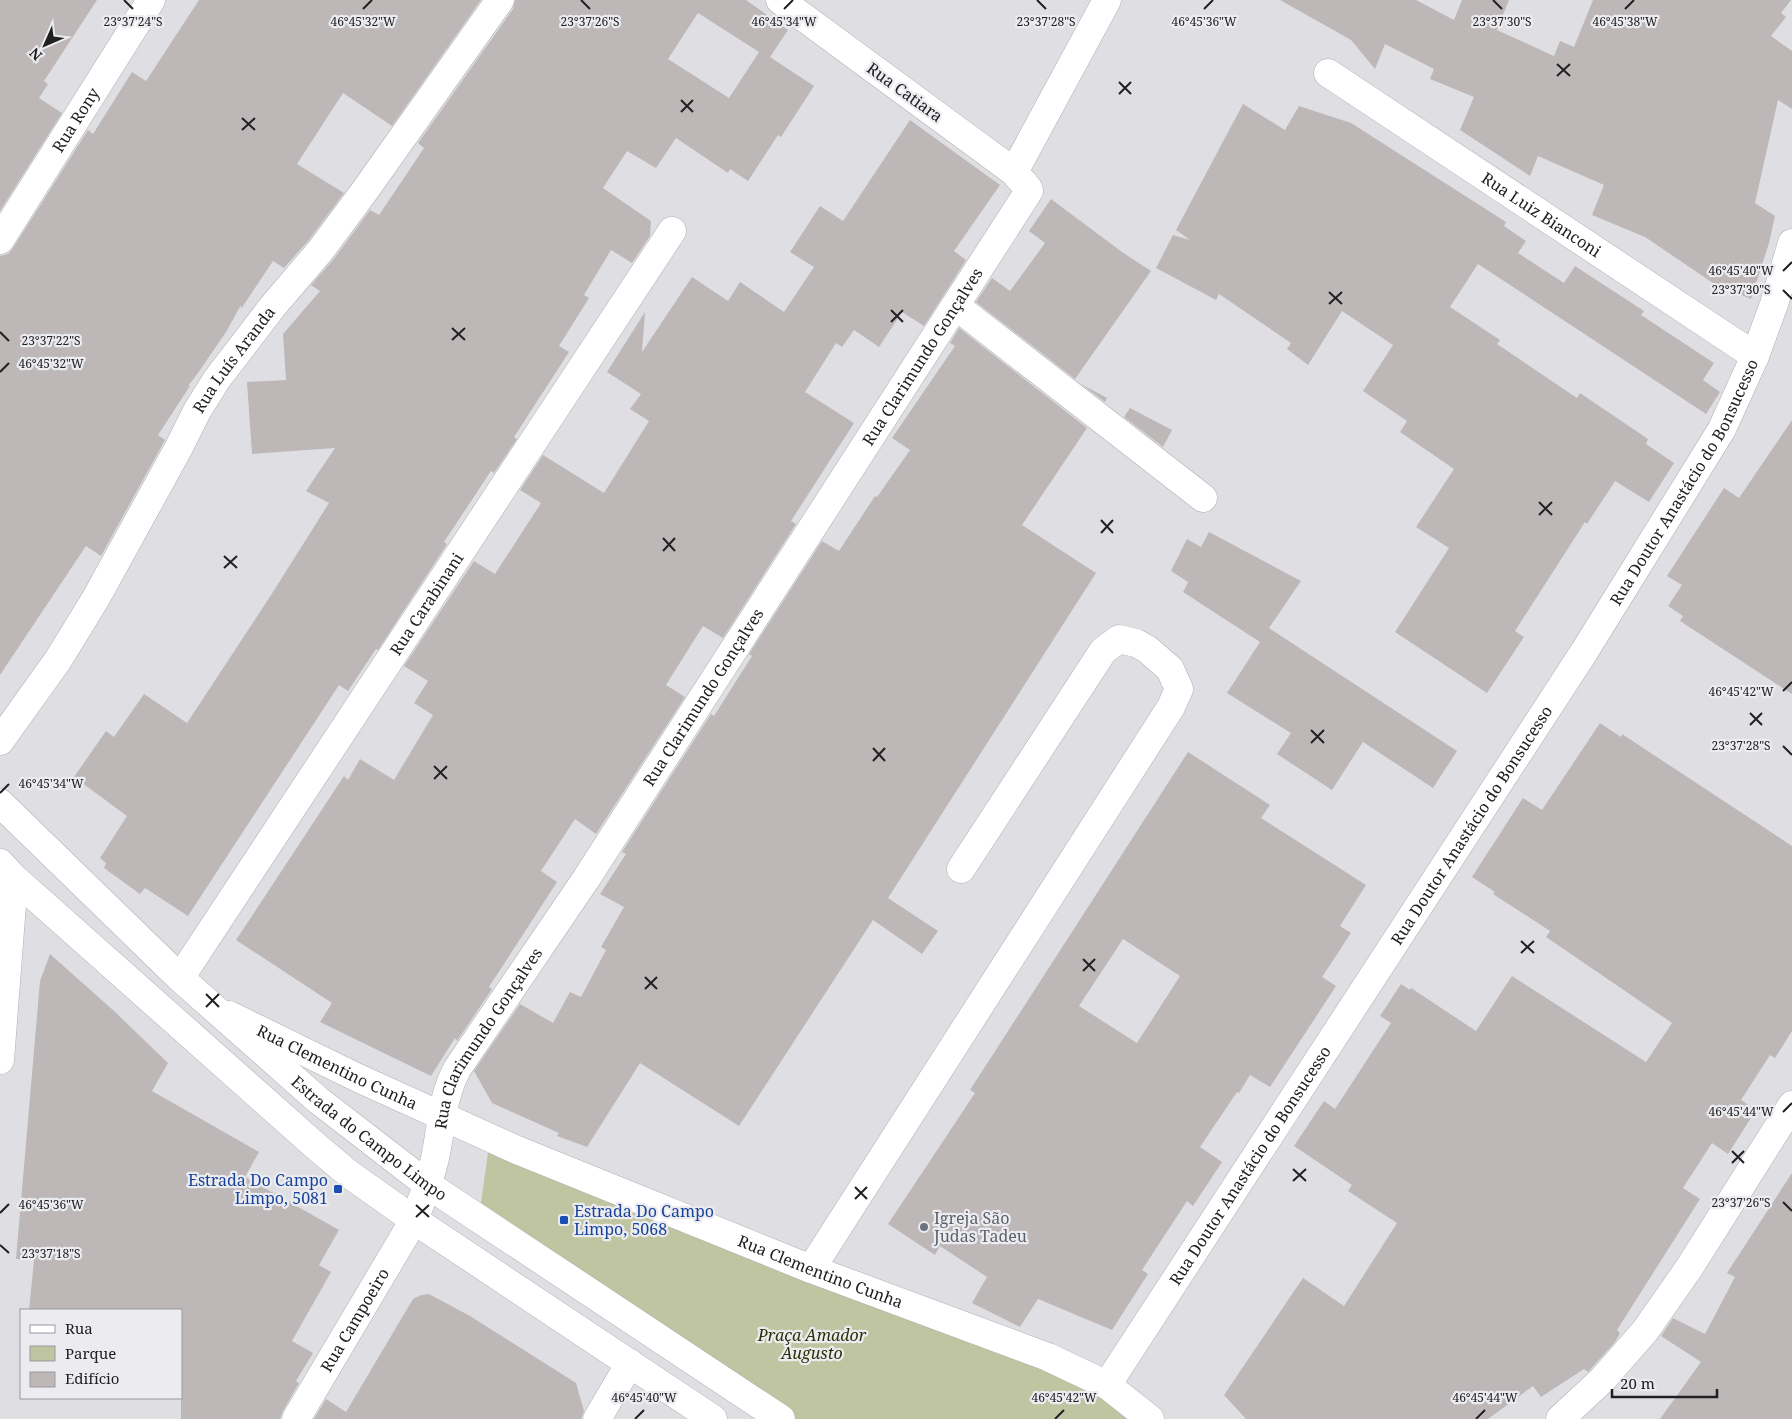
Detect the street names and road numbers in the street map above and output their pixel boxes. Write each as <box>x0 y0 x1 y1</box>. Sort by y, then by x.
street label: Rua Catiara <box>863 57 947 127</box>
street label: Rua Rony <box>47 82 105 156</box>
street label: Rua Luiz Bianconi <box>1477 167 1605 262</box>
street label: Rua Clarimundo Gonçalves <box>857 264 988 450</box>
street label: Rua Luís Aranda <box>187 302 280 417</box>
street label: Rua Doutor Anastácio do Bonsucesso <box>1605 355 1763 609</box>
street label: Rua Carabinani <box>385 548 468 659</box>
street label: Rua Clarimundo Gonçalves <box>638 604 768 790</box>
street label: Rua Doutor Anastácio do Bonsucesso <box>1385 701 1557 949</box>
street label: Rua Clarimundo Gonçalves <box>429 943 547 1130</box>
street label: Rua Clementino Cunha <box>253 1019 421 1114</box>
street label: Rua Doutor Anastácio do Bonsucesso <box>1164 1042 1336 1289</box>
street label: Estrada do Campo Limpo <box>287 1070 451 1206</box>
street label: Rua Clementino Cunha <box>735 1230 906 1313</box>
street label: Rua Campoeiro <box>315 1264 394 1376</box>

